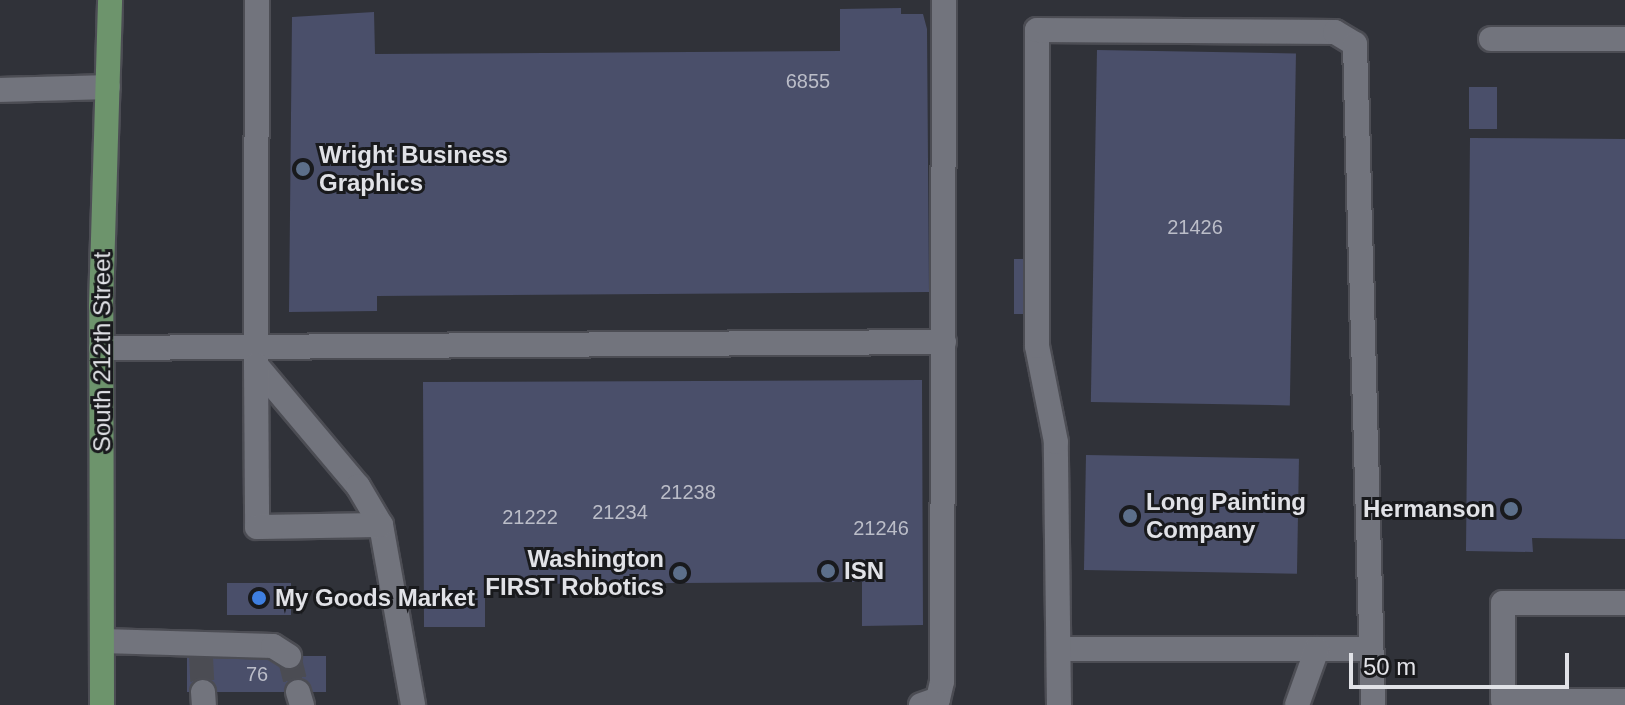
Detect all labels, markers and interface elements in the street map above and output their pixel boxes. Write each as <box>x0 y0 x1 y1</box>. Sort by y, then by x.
house number: 6855 <box>786 69 830 93</box>
place label: Wright Business Graphics <box>319 141 508 197</box>
marker: Wright Business Graphics <box>294 160 312 178</box>
house number: 21426 <box>1167 215 1223 239</box>
street label: South 212th Street <box>88 252 116 452</box>
house number: 21238 <box>660 480 716 504</box>
place label: Long Painting Company <box>1146 488 1306 544</box>
place label: Hermanson <box>1363 495 1495 523</box>
house number: 21234 <box>592 500 648 524</box>
marker: Hermanson <box>1502 500 1520 518</box>
house number: 21222 <box>502 505 558 529</box>
marker: Long Painting Company <box>1121 507 1139 525</box>
house number: 21246 <box>853 516 909 540</box>
place label: Washington FIRST Robotics <box>485 545 664 601</box>
place label: ISN <box>844 557 884 585</box>
marker: ISN <box>819 562 837 580</box>
marker: Washington FIRST Robotics <box>671 564 689 582</box>
place label: My Goods Market <box>275 584 475 612</box>
marker: My Goods Market <box>250 589 268 607</box>
scale bar <box>1353 637 1573 687</box>
text: 50 m <box>1363 653 1416 680</box>
house number: 76 <box>246 662 268 686</box>

